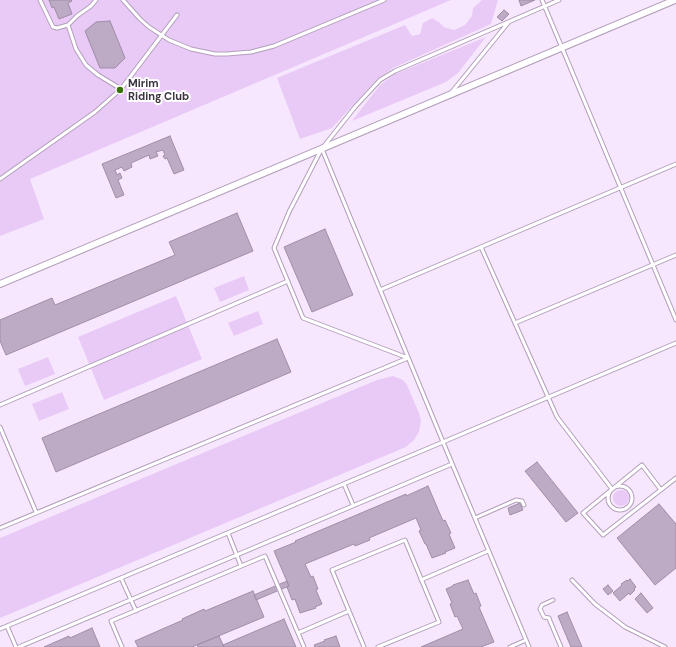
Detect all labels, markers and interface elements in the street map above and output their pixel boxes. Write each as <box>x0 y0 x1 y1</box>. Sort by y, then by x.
place label: Mirim Riding Club <box>128 77 189 103</box>
marker: Mirim Riding Club <box>115 85 125 95</box>

